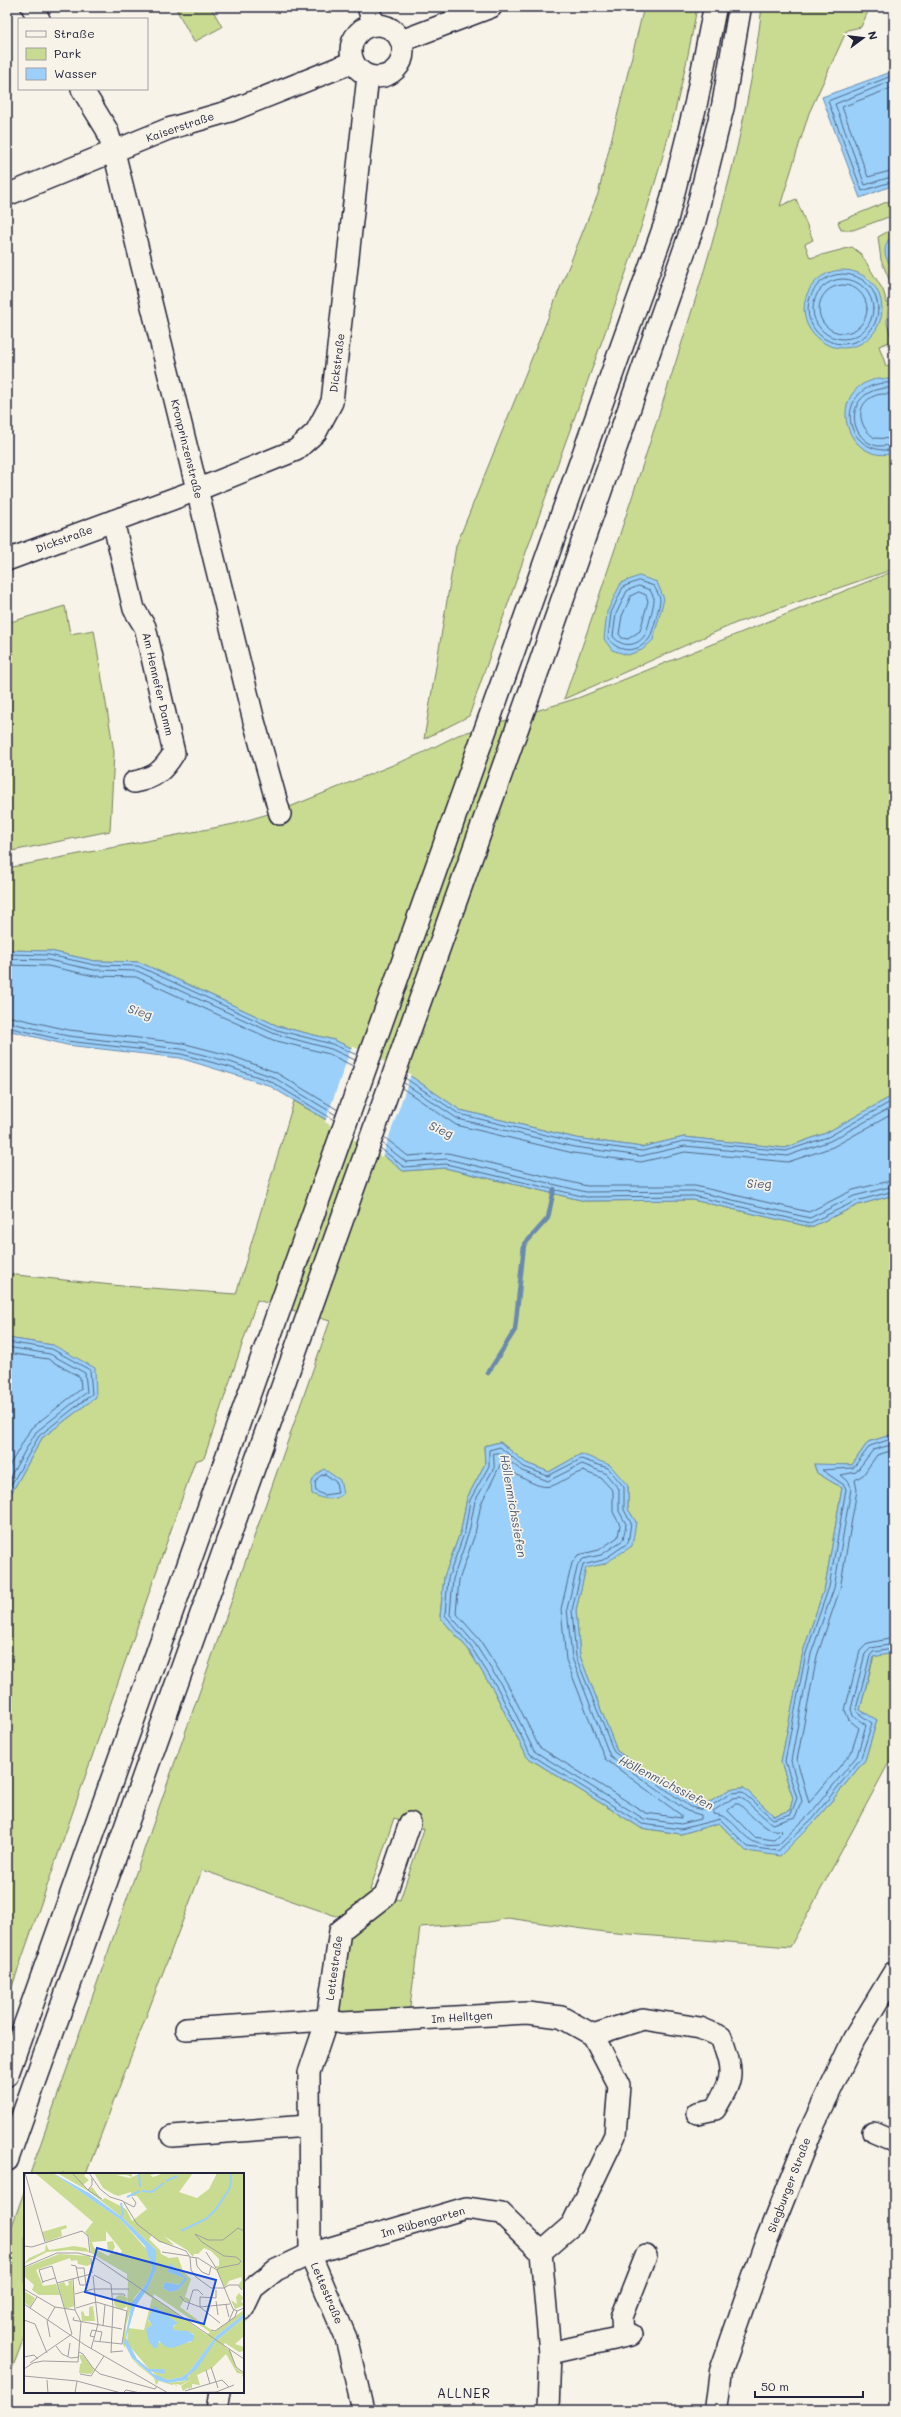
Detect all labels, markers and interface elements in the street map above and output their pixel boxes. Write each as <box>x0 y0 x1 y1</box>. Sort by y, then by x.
legend <box>18 18 148 90</box>
north arrow <box>843 18 883 58</box>
text: Straße <box>54 25 95 41</box>
text: N <box>865 29 881 41</box>
text: Park <box>54 45 81 61</box>
text: Wasser <box>54 65 97 81</box>
street label: Kaiserstraße <box>144 108 216 145</box>
street label: Dickstraße <box>325 332 348 393</box>
street label: Kronprinzenstraße <box>168 398 207 500</box>
street label: Dickstraße <box>33 521 95 556</box>
street label: Am Hennefer Damm <box>139 631 178 737</box>
water label: Sieg <box>126 1000 155 1022</box>
water label: Sieg <box>427 1117 456 1141</box>
water label: Sieg <box>746 1175 772 1191</box>
water label: Höllenmichssiefen <box>497 1453 531 1559</box>
water label: Höllenmichssiefen <box>616 1751 717 1813</box>
street label: Lettestraße <box>322 1934 346 2001</box>
street label: Im Helltgen <box>431 2007 493 2026</box>
street label: Siegburger Straße <box>763 2135 814 2235</box>
inset map <box>24 2173 244 2393</box>
street label: Im Rübengarten <box>379 2202 467 2241</box>
street label: Lettestraße <box>308 2260 347 2326</box>
scale bar <box>755 2373 863 2399</box>
text: 50 m <box>761 2378 789 2394</box>
district label: ALLNER <box>437 2384 491 2401</box>

